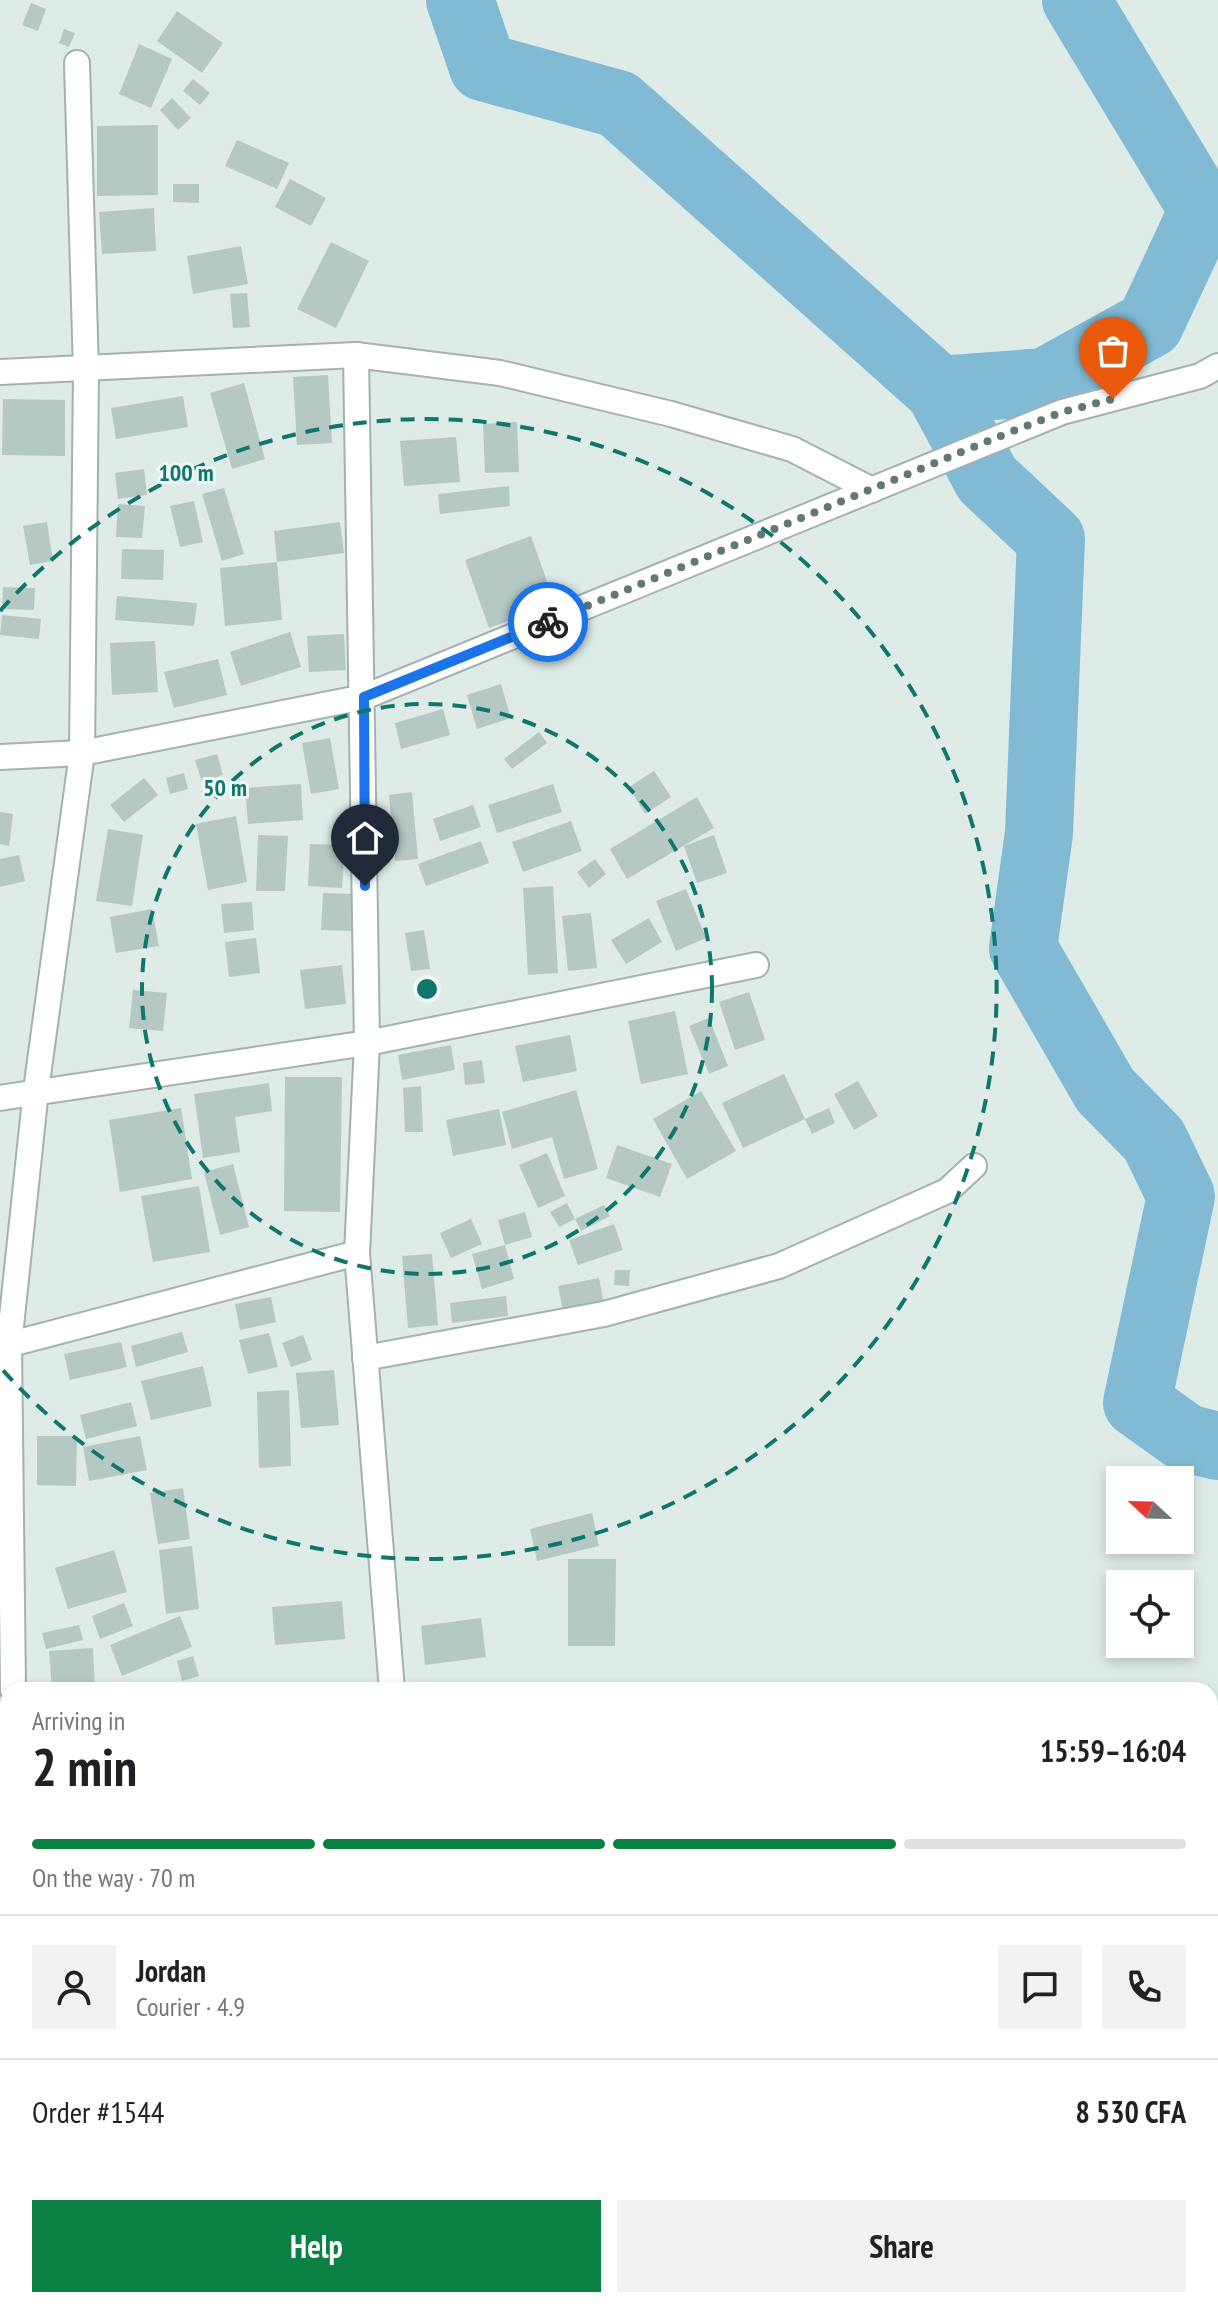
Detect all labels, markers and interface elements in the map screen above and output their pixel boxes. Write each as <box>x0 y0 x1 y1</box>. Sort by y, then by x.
pin <box>1079 317 1147 399</box>
icon: bag <box>1091 329 1135 373</box>
text: 100 m <box>158 457 214 488</box>
courier <box>508 582 588 662</box>
icon: bike <box>526 600 570 644</box>
text: 50 m <box>203 772 247 803</box>
pin <box>331 804 399 886</box>
icon: home <box>343 816 387 860</box>
centre of rings <box>413 975 441 1003</box>
north arrow <box>1106 1466 1194 1554</box>
map controls <box>1106 1466 1194 1658</box>
button: locate <box>1106 1570 1194 1658</box>
text: Arriving in <box>32 1704 125 1737</box>
text: 15:59–16:04 <box>1040 1731 1186 1770</box>
text: 2 min <box>32 1733 137 1800</box>
text: On the way · 70 m <box>32 1861 195 1894</box>
button: person <box>32 1945 116 2029</box>
button: chat <box>998 1945 1082 2029</box>
button: phone <box>1102 1945 1186 2029</box>
text: Jordan <box>136 1951 206 1990</box>
text: Courier · 4.9 <box>136 1990 245 2023</box>
text: Order #1544 <box>32 2092 164 2131</box>
text: 8 530 CFA <box>1075 2092 1186 2131</box>
button: Help <box>32 2200 601 2292</box>
button: Share <box>617 2200 1186 2292</box>

